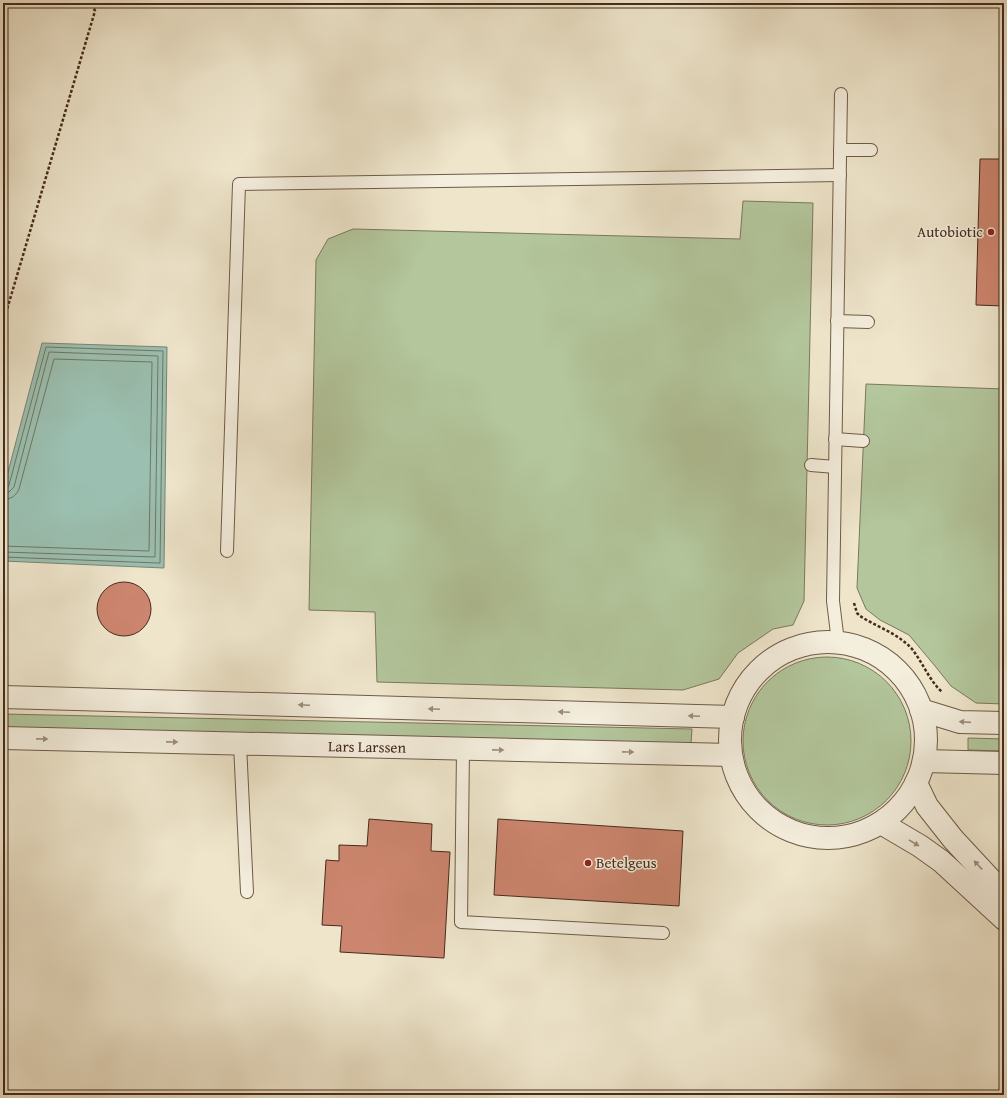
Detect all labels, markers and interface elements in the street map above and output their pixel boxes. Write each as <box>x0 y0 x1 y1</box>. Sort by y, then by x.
place label: Autobiotic <box>917 221 983 242</box>
marker: Autobiotic <box>986 227 996 237</box>
one-way arrow <box>297 702 310 708</box>
one-way arrow <box>428 705 440 712</box>
one-way arrow <box>557 709 570 715</box>
one-way arrow <box>687 713 700 719</box>
one-way arrow <box>959 718 971 725</box>
street label: Lars Larssen <box>328 735 407 758</box>
one-way arrow <box>36 736 49 742</box>
one-way arrow <box>166 739 179 745</box>
one-way arrow <box>492 746 504 753</box>
one-way arrow <box>622 749 634 756</box>
one-way arrow <box>909 839 919 847</box>
place label: Betelgeus <box>596 852 657 873</box>
marker: Betelgeus <box>583 858 593 868</box>
one-way arrow <box>973 860 982 870</box>

